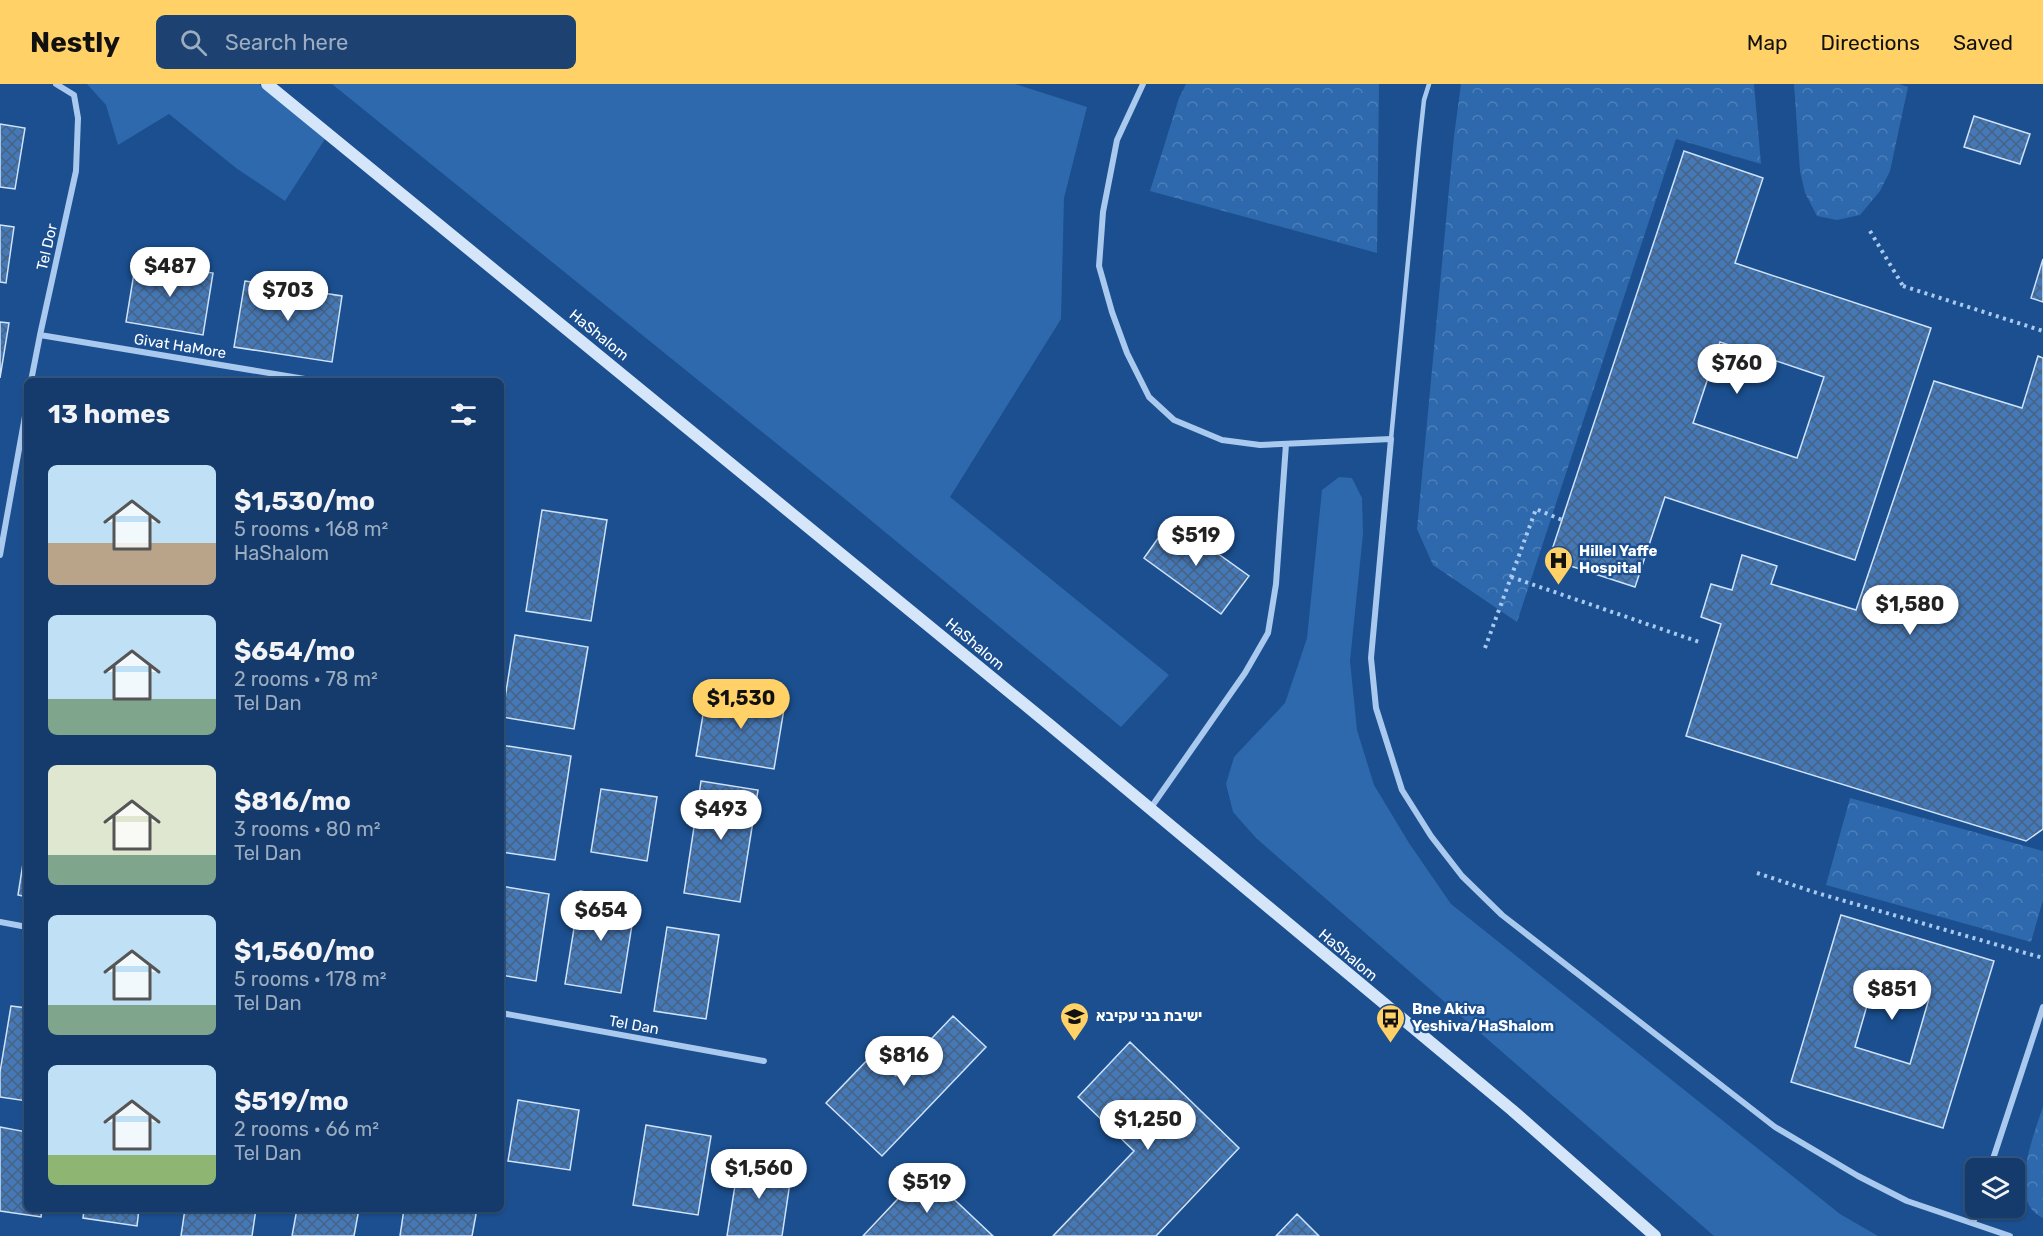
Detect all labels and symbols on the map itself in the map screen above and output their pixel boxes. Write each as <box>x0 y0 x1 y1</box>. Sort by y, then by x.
street label: Tel Dor <box>33 221 61 272</box>
pin: $487 <box>134 247 206 298</box>
pin: $703 <box>252 271 324 322</box>
street label: HaShalom <box>566 306 632 364</box>
street label: Givat HaMore <box>133 330 227 362</box>
pin: $760 <box>1701 344 1773 395</box>
pin: $519 <box>1160 516 1232 567</box>
place label: Hillel Yaffe Hospital <box>1579 542 1658 577</box>
hospital icon: Hillel Yaffe Hospital <box>1542 544 1574 586</box>
pin: $1,580 <box>1861 585 1959 636</box>
street label: HaShalom <box>942 614 1008 674</box>
pin: $1,530 <box>692 679 790 730</box>
pin: $493 <box>685 790 757 841</box>
pin: $654 <box>565 891 637 942</box>
street label: HaShalom <box>1315 925 1381 985</box>
pin: $851 <box>1856 970 1928 1021</box>
school or university icon: ישיבת בני עקיבא <box>1059 1000 1091 1042</box>
place label: Bne Akiva Yeshiva/HaShalom <box>1412 1000 1554 1035</box>
bus stop icon: Bne Akiva Yeshiva/HaShalom <box>1375 1002 1407 1044</box>
place label: ישיבת בני עקיבא <box>1096 1007 1202 1025</box>
street label: Tel Dan <box>607 1012 661 1038</box>
pin: $816 <box>868 1036 940 1087</box>
pin: $1,250 <box>1099 1100 1197 1151</box>
pin: $1,560 <box>710 1149 808 1200</box>
pin: $519 <box>891 1163 963 1214</box>

